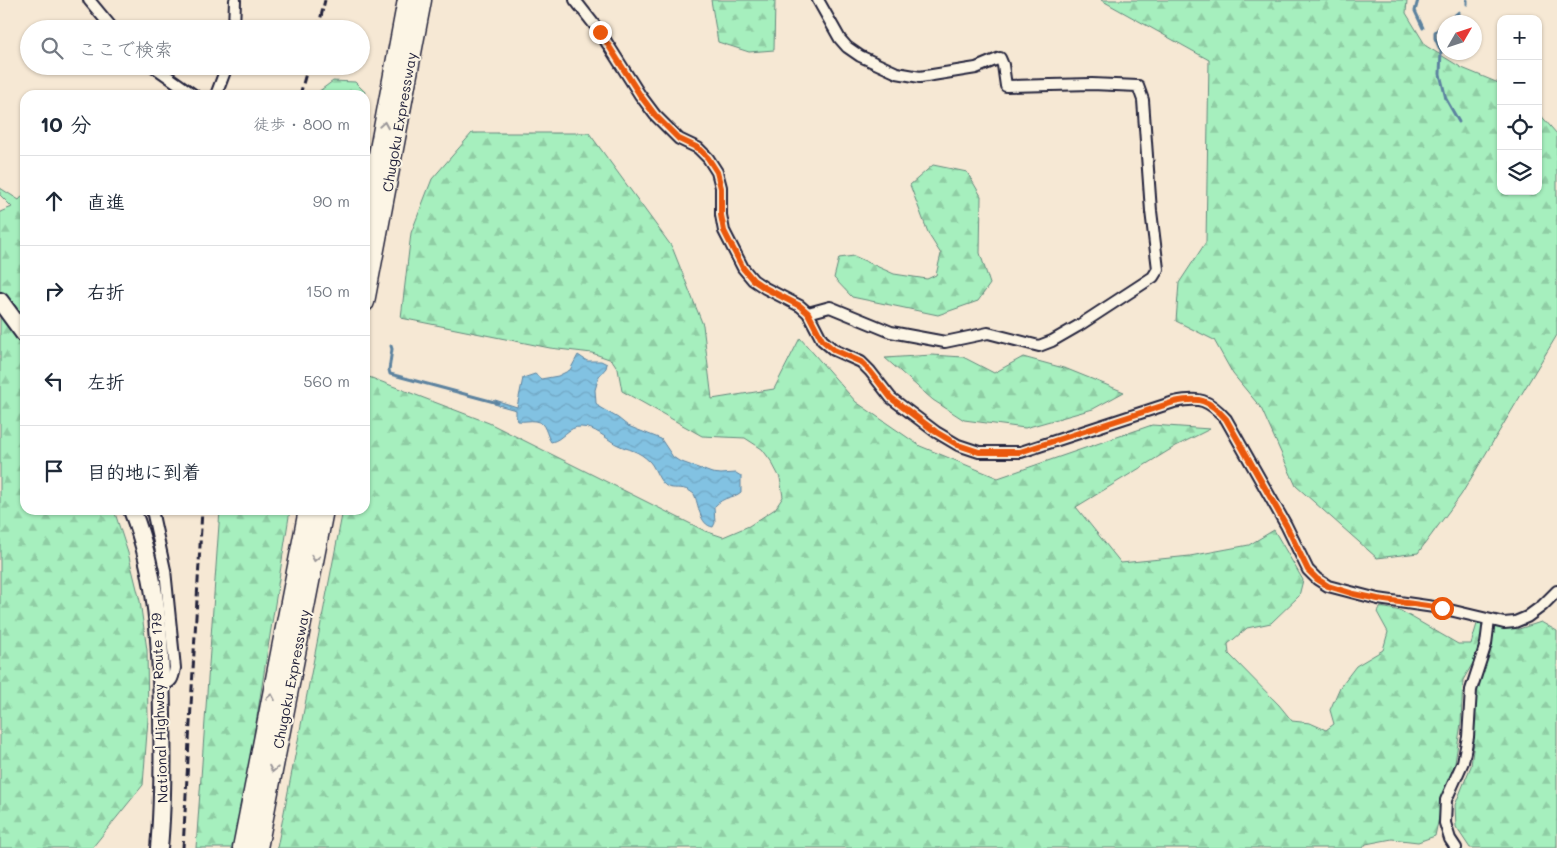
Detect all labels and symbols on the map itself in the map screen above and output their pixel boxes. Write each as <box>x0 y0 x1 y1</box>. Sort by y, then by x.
north arrow <box>1437 15 1482 60</box>
route end <box>589 21 612 44</box>
street label: Chugoku Expressway <box>377 51 421 193</box>
one-way arrow <box>378 121 389 129</box>
one-way arrow <box>310 553 320 562</box>
route start <box>1431 597 1454 620</box>
street label: Chugoku Expressway <box>268 608 314 750</box>
street label: National Highway Route 179 <box>146 612 172 804</box>
one-way arrow <box>265 693 276 701</box>
one-way arrow <box>268 764 279 773</box>

